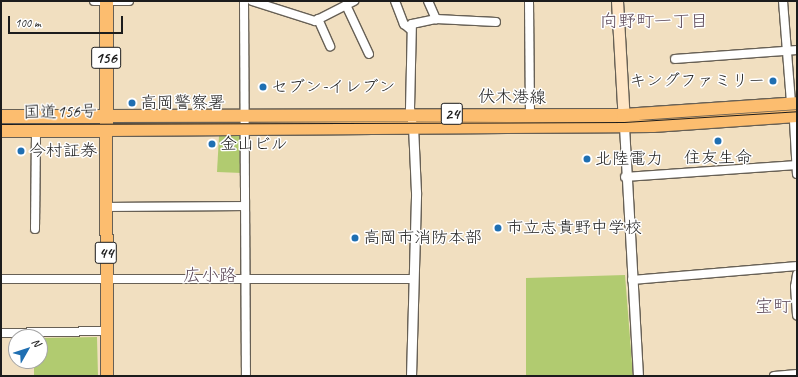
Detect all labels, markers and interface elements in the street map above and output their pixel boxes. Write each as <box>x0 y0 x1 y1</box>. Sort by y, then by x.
scale bar <box>10 8 125 34</box>
district label: 向野町一丁目 <box>600 10 708 32</box>
text: 100 m <box>15 15 41 31</box>
road number: 156 <box>91 44 121 72</box>
place label: キングファミリー <box>629 71 765 91</box>
marker: キングファミリー <box>768 76 778 86</box>
place label: セブン-イレブン <box>271 77 396 97</box>
marker: セブン-イレブン <box>258 82 268 92</box>
street label: 伏木港線 <box>478 86 546 108</box>
place label: 高岡警察署 <box>140 93 225 113</box>
marker: 高岡警察署 <box>127 98 137 108</box>
road number: 24 <box>440 100 464 128</box>
street label: 国道156号 <box>23 101 97 123</box>
place label: 金山ビル <box>220 134 288 154</box>
marker: 住友生命 <box>713 136 723 146</box>
marker: 金山ビル <box>207 139 217 149</box>
place label: 今村証券 <box>29 141 97 161</box>
marker: 今村証券 <box>16 146 26 156</box>
place label: 住友生命 <box>684 148 752 168</box>
place label: 北陸電力 <box>595 149 663 169</box>
marker: 北陸電力 <box>582 154 592 164</box>
place label: 市立志貴野中学校 <box>506 218 642 238</box>
marker: 市立志貴野中学校 <box>493 223 503 233</box>
place label: 高岡市消防本部 <box>363 228 482 248</box>
marker: 高岡市消防本部 <box>350 233 360 243</box>
road number: 44 <box>94 239 118 267</box>
district label: 広小路 <box>183 264 237 286</box>
district label: 宝町 <box>755 295 791 317</box>
north arrow <box>8 329 48 369</box>
text: N <box>29 335 44 349</box>

